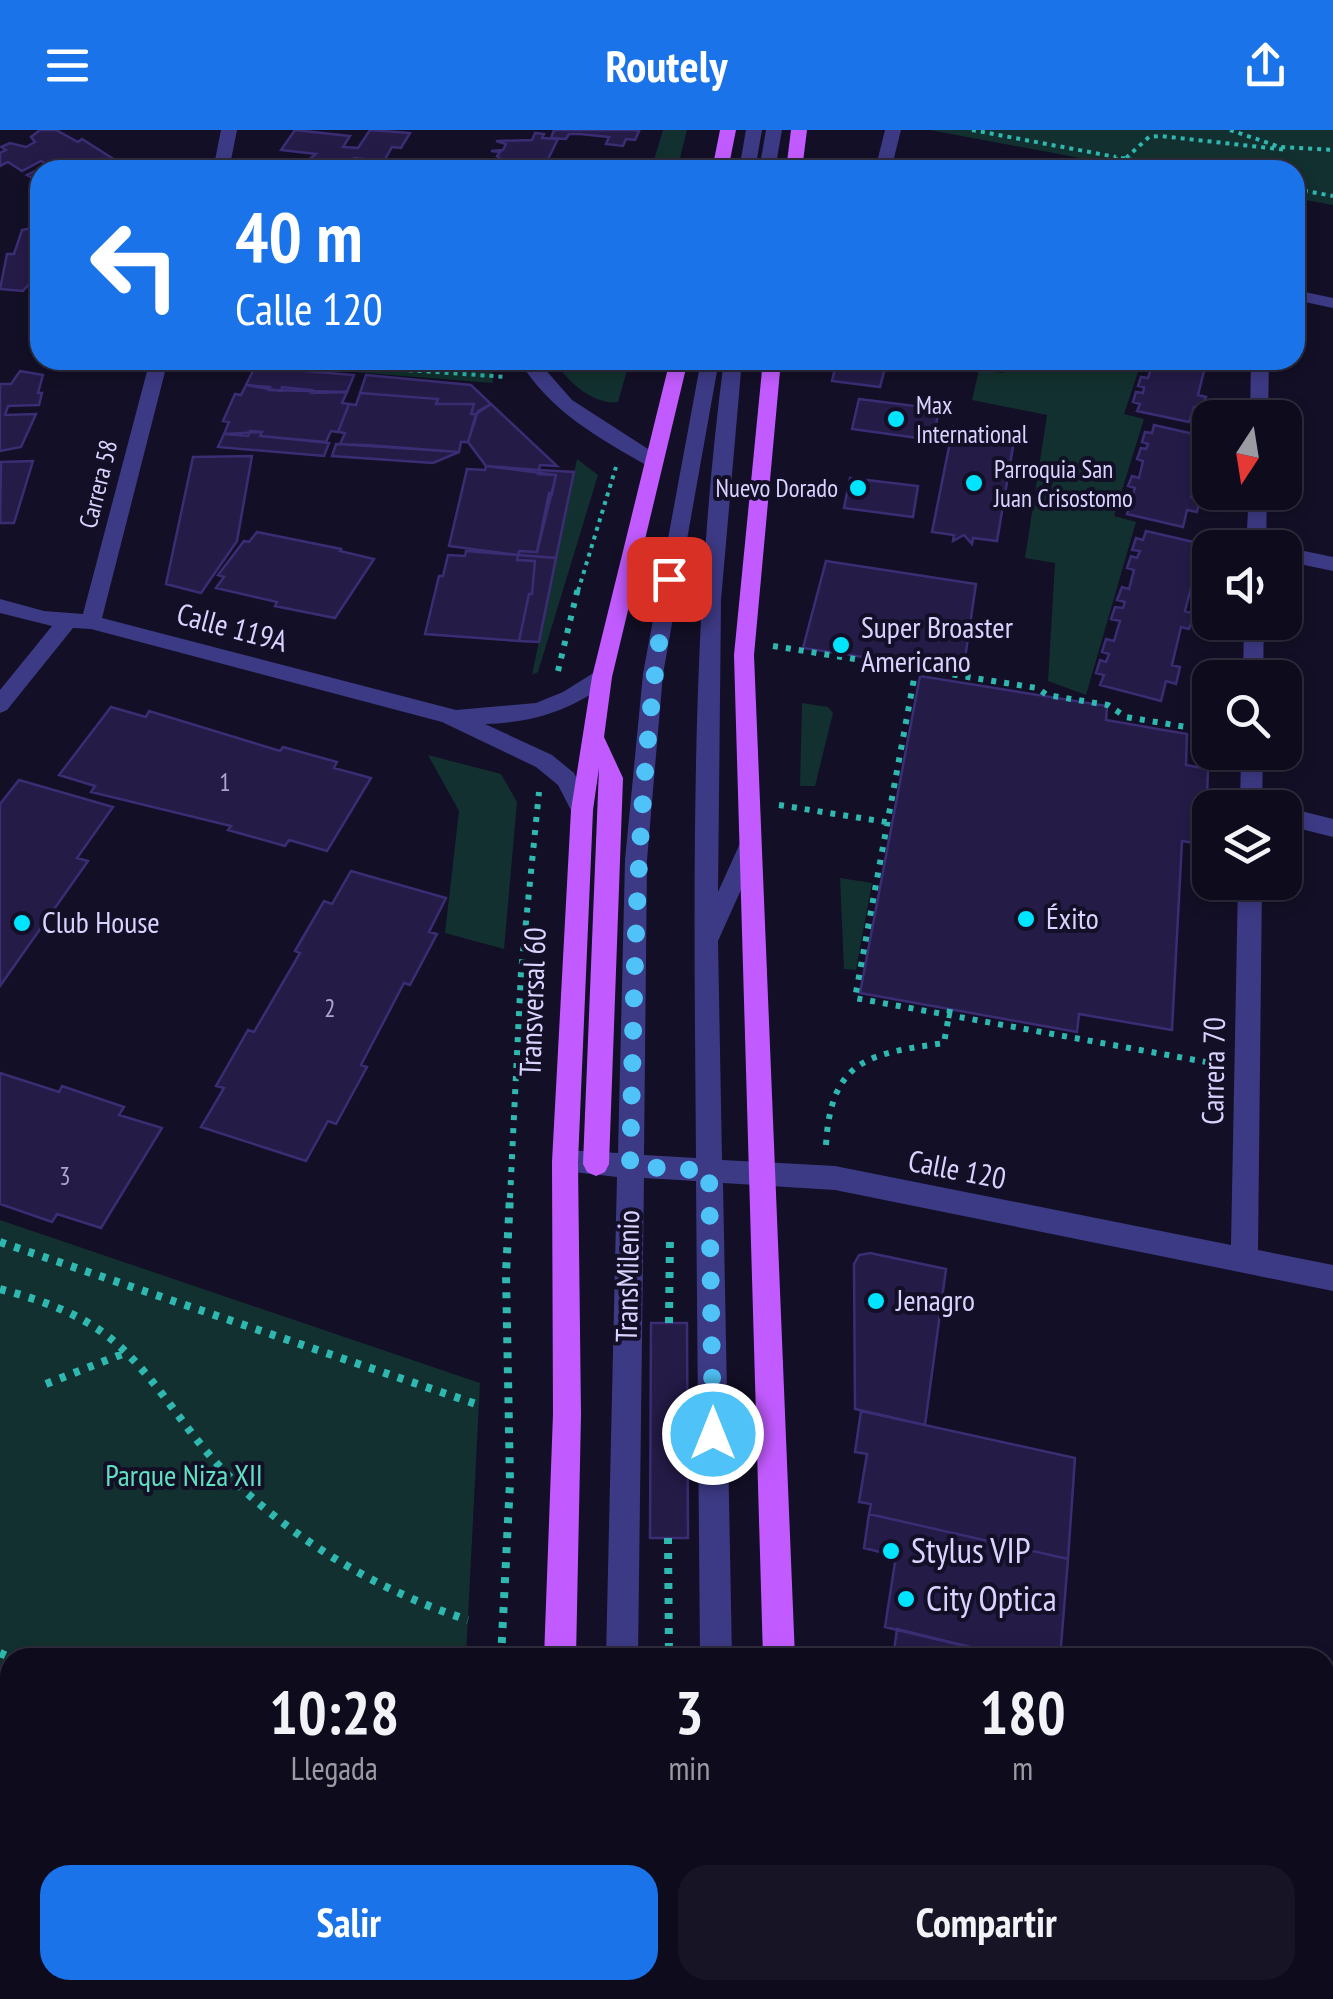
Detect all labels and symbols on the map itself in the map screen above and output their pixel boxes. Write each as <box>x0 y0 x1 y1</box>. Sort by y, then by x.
place label: Max International <box>916 389 1028 450</box>
north arrow <box>1192 400 1302 510</box>
marker: Max International <box>885 408 907 430</box>
street label: Carrera 58 <box>72 437 124 531</box>
place label: Parroquia San Juan Crisostomo <box>993 453 1133 514</box>
place label: Nuevo Dorado <box>716 472 838 504</box>
marker: Parroquia San Juan Crisostomo <box>963 472 985 494</box>
marker: Nuevo Dorado <box>847 477 869 499</box>
pin <box>627 537 712 622</box>
street label: Calle 119A <box>173 593 293 660</box>
place label: Super Broaster Americano <box>861 607 1014 680</box>
marker: Super Broaster Americano <box>830 634 852 656</box>
house number: 1 <box>219 766 231 798</box>
place label: Éxito <box>1046 898 1099 937</box>
place label: Club House <box>42 902 160 941</box>
marker: Éxito <box>1015 908 1037 930</box>
marker: Club House <box>11 912 33 934</box>
street label: Transversal 60 <box>509 927 554 1077</box>
house number: 2 <box>324 992 336 1024</box>
street label: Carrera 70 <box>1192 1017 1233 1125</box>
street label: Calle 120 <box>905 1140 1009 1197</box>
house number: 3 <box>59 1160 71 1192</box>
street label: TransMilenio <box>606 1210 647 1342</box>
place label: Jenagro <box>895 1280 975 1319</box>
marker: Jenagro <box>865 1290 887 1312</box>
position arrow <box>661 1382 765 1486</box>
park label: Parque Niza XII <box>105 1455 263 1494</box>
place label: Stylus VIP <box>911 1527 1030 1573</box>
marker: Stylus VIP <box>880 1540 902 1562</box>
place label: City Optica <box>926 1575 1057 1621</box>
marker: City Optica <box>895 1588 917 1610</box>

